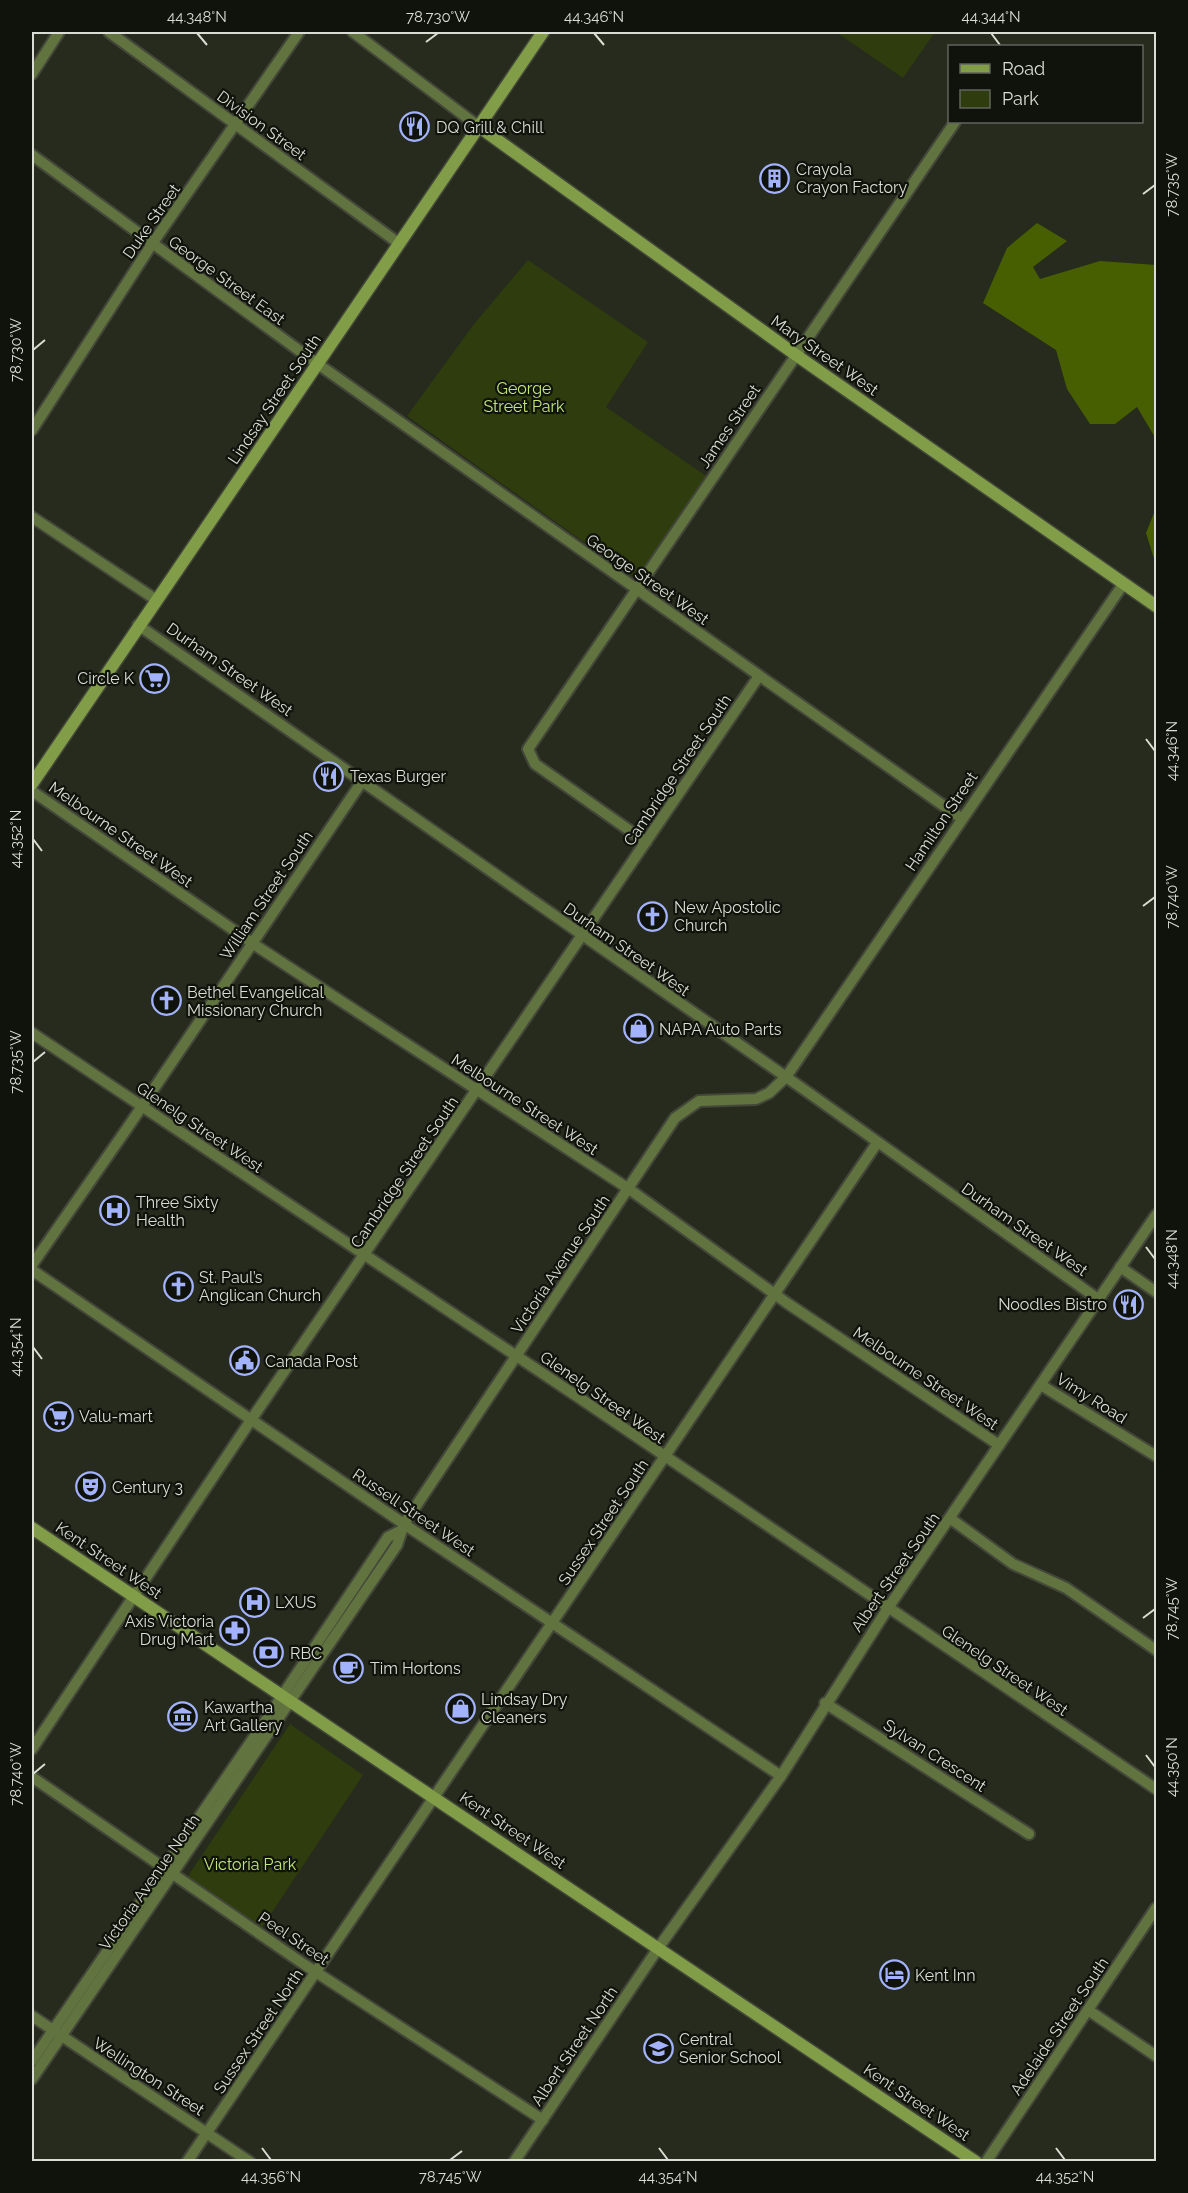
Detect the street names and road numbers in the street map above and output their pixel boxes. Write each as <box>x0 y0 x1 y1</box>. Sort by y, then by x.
street label: Division Street <box>213 87 310 164</box>
street label: Duke Street <box>119 180 184 262</box>
street label: George Street East <box>165 232 289 329</box>
street label: Mary Street West <box>767 311 883 400</box>
street label: Lindsay Street South <box>224 331 325 468</box>
street label: James Street <box>695 380 765 472</box>
street label: George Street West <box>583 530 713 629</box>
street label: Durham Street West <box>163 619 297 720</box>
street label: Cambridge Street South <box>620 691 735 850</box>
street label: Hamilton Street <box>901 768 982 874</box>
street label: Melbourne Street West <box>45 778 197 892</box>
street label: William Street South <box>216 827 317 964</box>
street label: Durham Street West <box>560 899 694 1000</box>
street label: Melbourne Street West <box>448 1050 602 1159</box>
street label: Glenelg Street West <box>133 1078 267 1177</box>
street label: Cambridge Street South <box>347 1093 462 1252</box>
street label: Durham Street West <box>958 1179 1092 1280</box>
street label: Victoria Avenue South <box>507 1191 614 1337</box>
street label: Melbourne Street West <box>850 1323 1002 1434</box>
street label: Glenelg Street West <box>537 1347 669 1448</box>
street label: Vimy Road <box>1053 1369 1131 1428</box>
street label: Sussex Street South <box>554 1456 653 1589</box>
street label: Russell Street West <box>349 1465 479 1561</box>
street label: Albert Street South <box>847 1509 944 1636</box>
street label: Kent Street West <box>52 1518 166 1603</box>
street label: Glenelg Street West <box>938 1621 1072 1720</box>
street label: Sylvan Crescent <box>880 1715 990 1796</box>
street label: Kent Street West <box>456 1788 570 1873</box>
street label: Victoria Avenue North <box>95 1811 204 1954</box>
street label: Peel Street <box>255 1908 333 1969</box>
street label: Adelaide Street South <box>1006 1954 1113 2099</box>
street label: Sussex Street North <box>210 1965 307 2097</box>
street label: Albert Street North <box>527 1983 621 2110</box>
street label: Wellington Street <box>89 2033 209 2120</box>
street label: Kent Street West <box>860 2060 974 2145</box>

